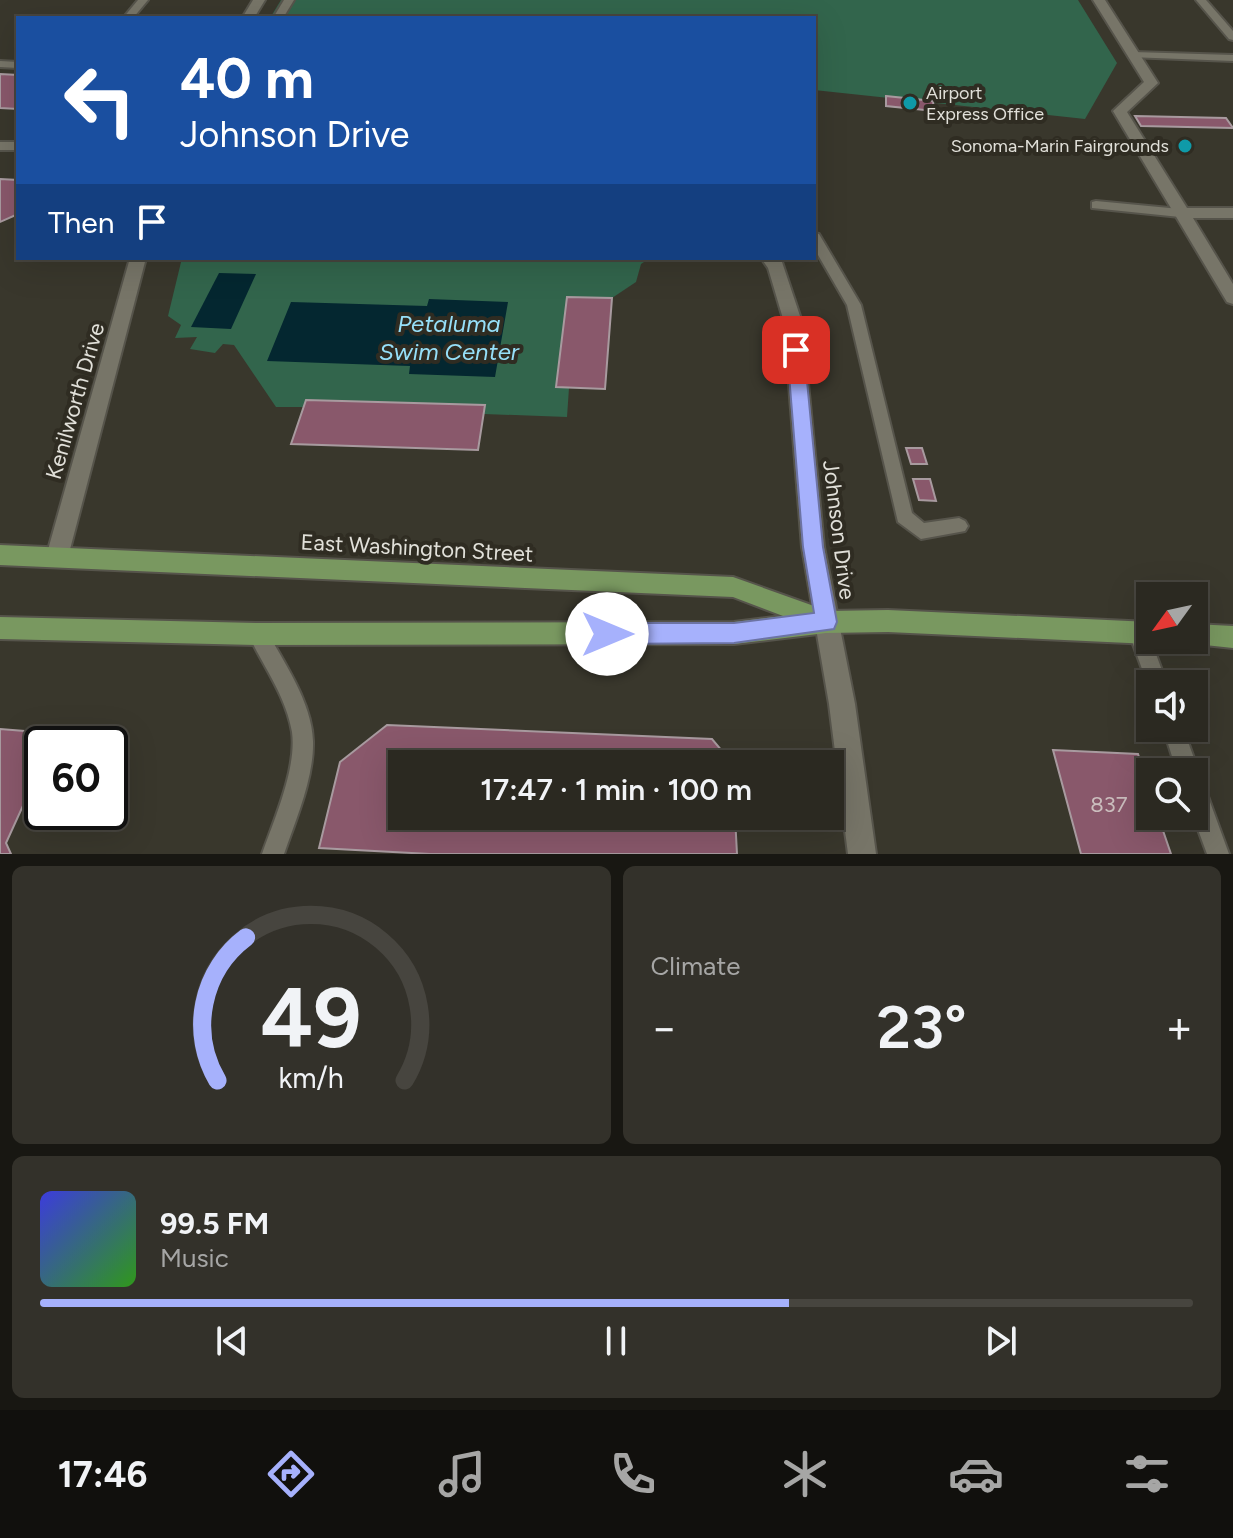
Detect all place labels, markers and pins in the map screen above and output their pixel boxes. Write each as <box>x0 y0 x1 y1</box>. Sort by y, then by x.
place label: Airport Express Office <box>926 82 1044 125</box>
marker: Airport Express Office <box>901 94 919 112</box>
place label: Sonoma-Marin Fairgrounds <box>951 135 1169 157</box>
marker: Sonoma-Marin Fairgrounds <box>1176 137 1194 155</box>
pin <box>762 316 830 384</box>

